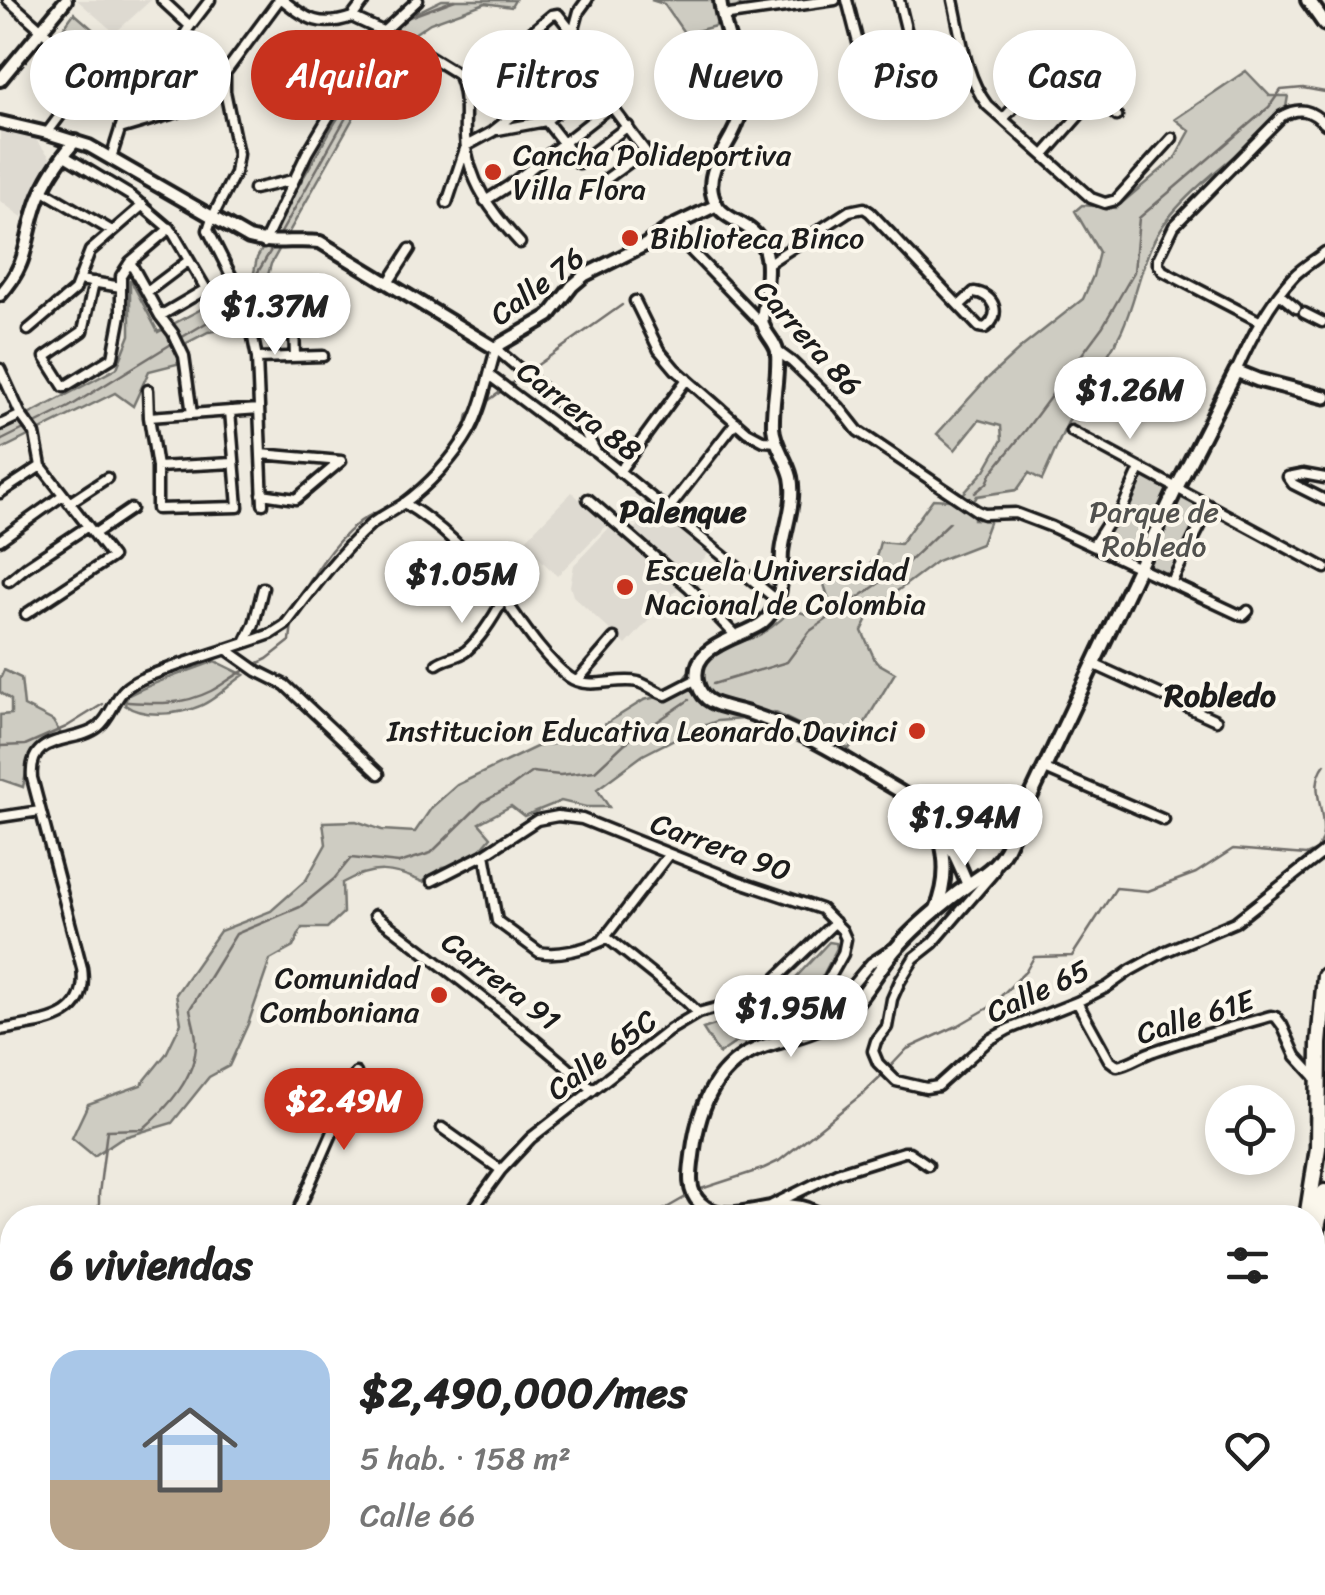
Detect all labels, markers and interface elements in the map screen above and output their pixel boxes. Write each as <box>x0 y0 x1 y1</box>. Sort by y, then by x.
chip: Comprar <box>30 30 231 120</box>
chip: Alquilar <box>251 30 442 120</box>
chip: Filtros <box>462 30 634 120</box>
chip: Nuevo <box>654 30 818 120</box>
chip: Piso <box>838 30 973 120</box>
chip: Casa <box>993 30 1136 120</box>
place label: Cancha Polideportiva Villa Flora <box>513 128 792 216</box>
marker: Cancha Polideportiva Villa Flora <box>482 161 504 183</box>
place label: Biblioteca Binco <box>650 211 864 265</box>
marker: Biblioteca Binco <box>619 227 641 249</box>
street label: Calle 76 <box>478 232 596 340</box>
street label: Carrera 86 <box>740 266 876 410</box>
pin: $1.37M <box>194 273 356 358</box>
text: $1.37M <box>222 277 328 334</box>
street label: Carrera 88 <box>505 346 653 476</box>
pin: $1.26M <box>1049 357 1211 442</box>
text: $1.26M <box>1076 361 1184 418</box>
district label: Palenque <box>619 483 747 540</box>
park label: Parque de Robledo <box>1089 485 1219 573</box>
pin: $1.05M <box>381 541 543 626</box>
place label: Escuela Universidad Nacional de Colombia <box>645 543 926 631</box>
text: $1.05M <box>407 545 517 602</box>
marker: Escuela Universidad Nacional de Colombia <box>614 576 636 598</box>
district label: Robledo <box>1163 667 1276 724</box>
place label: Institucion Educativa Leonardo Davinci <box>386 704 898 758</box>
marker: Institucion Educativa Leonardo Davinci <box>906 720 928 742</box>
pin: $1.94M <box>884 784 1046 869</box>
text: $1.94M <box>910 788 1020 845</box>
street label: Carrera 90 <box>643 797 799 897</box>
street label: Carrera 91 <box>429 917 573 1045</box>
street label: Calle 65 <box>977 943 1099 1039</box>
place label: Comunidad Comboniana <box>260 951 421 1039</box>
street label: Calle 61E <box>1129 973 1263 1060</box>
pin: $1.95M <box>710 975 872 1060</box>
text: $1.95M <box>736 979 846 1036</box>
marker: Comunidad Comboniana <box>428 984 450 1006</box>
street label: Calle 65C <box>535 995 670 1115</box>
pin: $2.49M <box>263 1068 425 1153</box>
text: $2.49M <box>286 1072 402 1129</box>
map controls <box>1205 1085 1295 1175</box>
button: locate <box>1205 1085 1295 1175</box>
text: 6 viviendas <box>50 1228 253 1302</box>
icon: filters <box>1220 1238 1275 1293</box>
text: $2,490,000/mes <box>360 1356 687 1430</box>
icon: home <box>130 1390 250 1510</box>
icon: heart <box>1220 1423 1275 1478</box>
text: 5 hab. · 158 m² <box>360 1430 571 1487</box>
text: Calle 66 <box>360 1487 475 1544</box>

